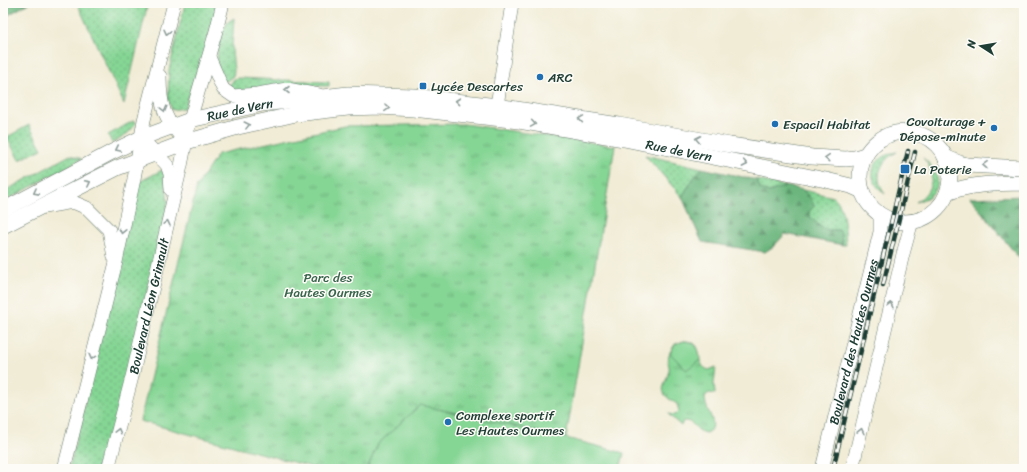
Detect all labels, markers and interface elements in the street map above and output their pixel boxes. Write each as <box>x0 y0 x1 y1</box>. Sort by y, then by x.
north arrow <box>961 26 1001 66</box>
one-way arrow <box>163 28 172 35</box>
text: N <box>961 38 982 51</box>
place label: ARC <box>547 66 573 89</box>
marker: ARC <box>535 72 545 82</box>
place label: Lycée Descartes <box>431 75 524 98</box>
marker: Lycée Descartes <box>418 81 428 91</box>
one-way arrow <box>284 86 290 94</box>
street label: Rue de Vern <box>205 92 274 128</box>
one-way arrow <box>455 97 461 106</box>
one-way arrow <box>384 103 390 112</box>
one-way arrow <box>159 105 168 112</box>
place label: Covoiturage + Dépose-minute <box>899 110 986 148</box>
place label: Espacil Habitat <box>783 113 871 136</box>
one-way arrow <box>578 115 584 123</box>
one-way arrow <box>530 119 536 128</box>
marker: Espacil Habitat <box>770 119 780 129</box>
one-way arrow <box>244 121 250 129</box>
marker: Covoiturage + Dépose-minute <box>989 123 999 133</box>
street label: Rue de Vern <box>644 133 714 169</box>
one-way arrow <box>695 136 702 144</box>
one-way arrow <box>115 144 122 152</box>
one-way arrow <box>824 154 830 163</box>
place label: La Poterie <box>914 158 972 181</box>
one-way arrow <box>742 159 748 167</box>
one-way arrow <box>982 161 988 170</box>
marker: La Poterie <box>899 163 911 175</box>
one-way arrow <box>84 181 91 188</box>
one-way arrow <box>33 187 40 195</box>
one-way arrow <box>163 220 171 226</box>
one-way arrow <box>119 228 127 234</box>
street label: Boulevard Léon Grimault <box>122 235 176 376</box>
street label: Boulevard des Hautes Ourmes <box>822 257 885 427</box>
park label: Parc des Hautes Ourmes <box>284 266 372 304</box>
one-way arrow <box>886 301 894 308</box>
one-way arrow <box>88 354 96 360</box>
place label: Complexe sportif Les Hautes Ourmes <box>456 404 565 442</box>
marker: Complexe sportif Les Hautes Ourmes <box>443 417 453 427</box>
one-way arrow <box>113 428 122 435</box>
one-way arrow <box>856 428 865 435</box>

